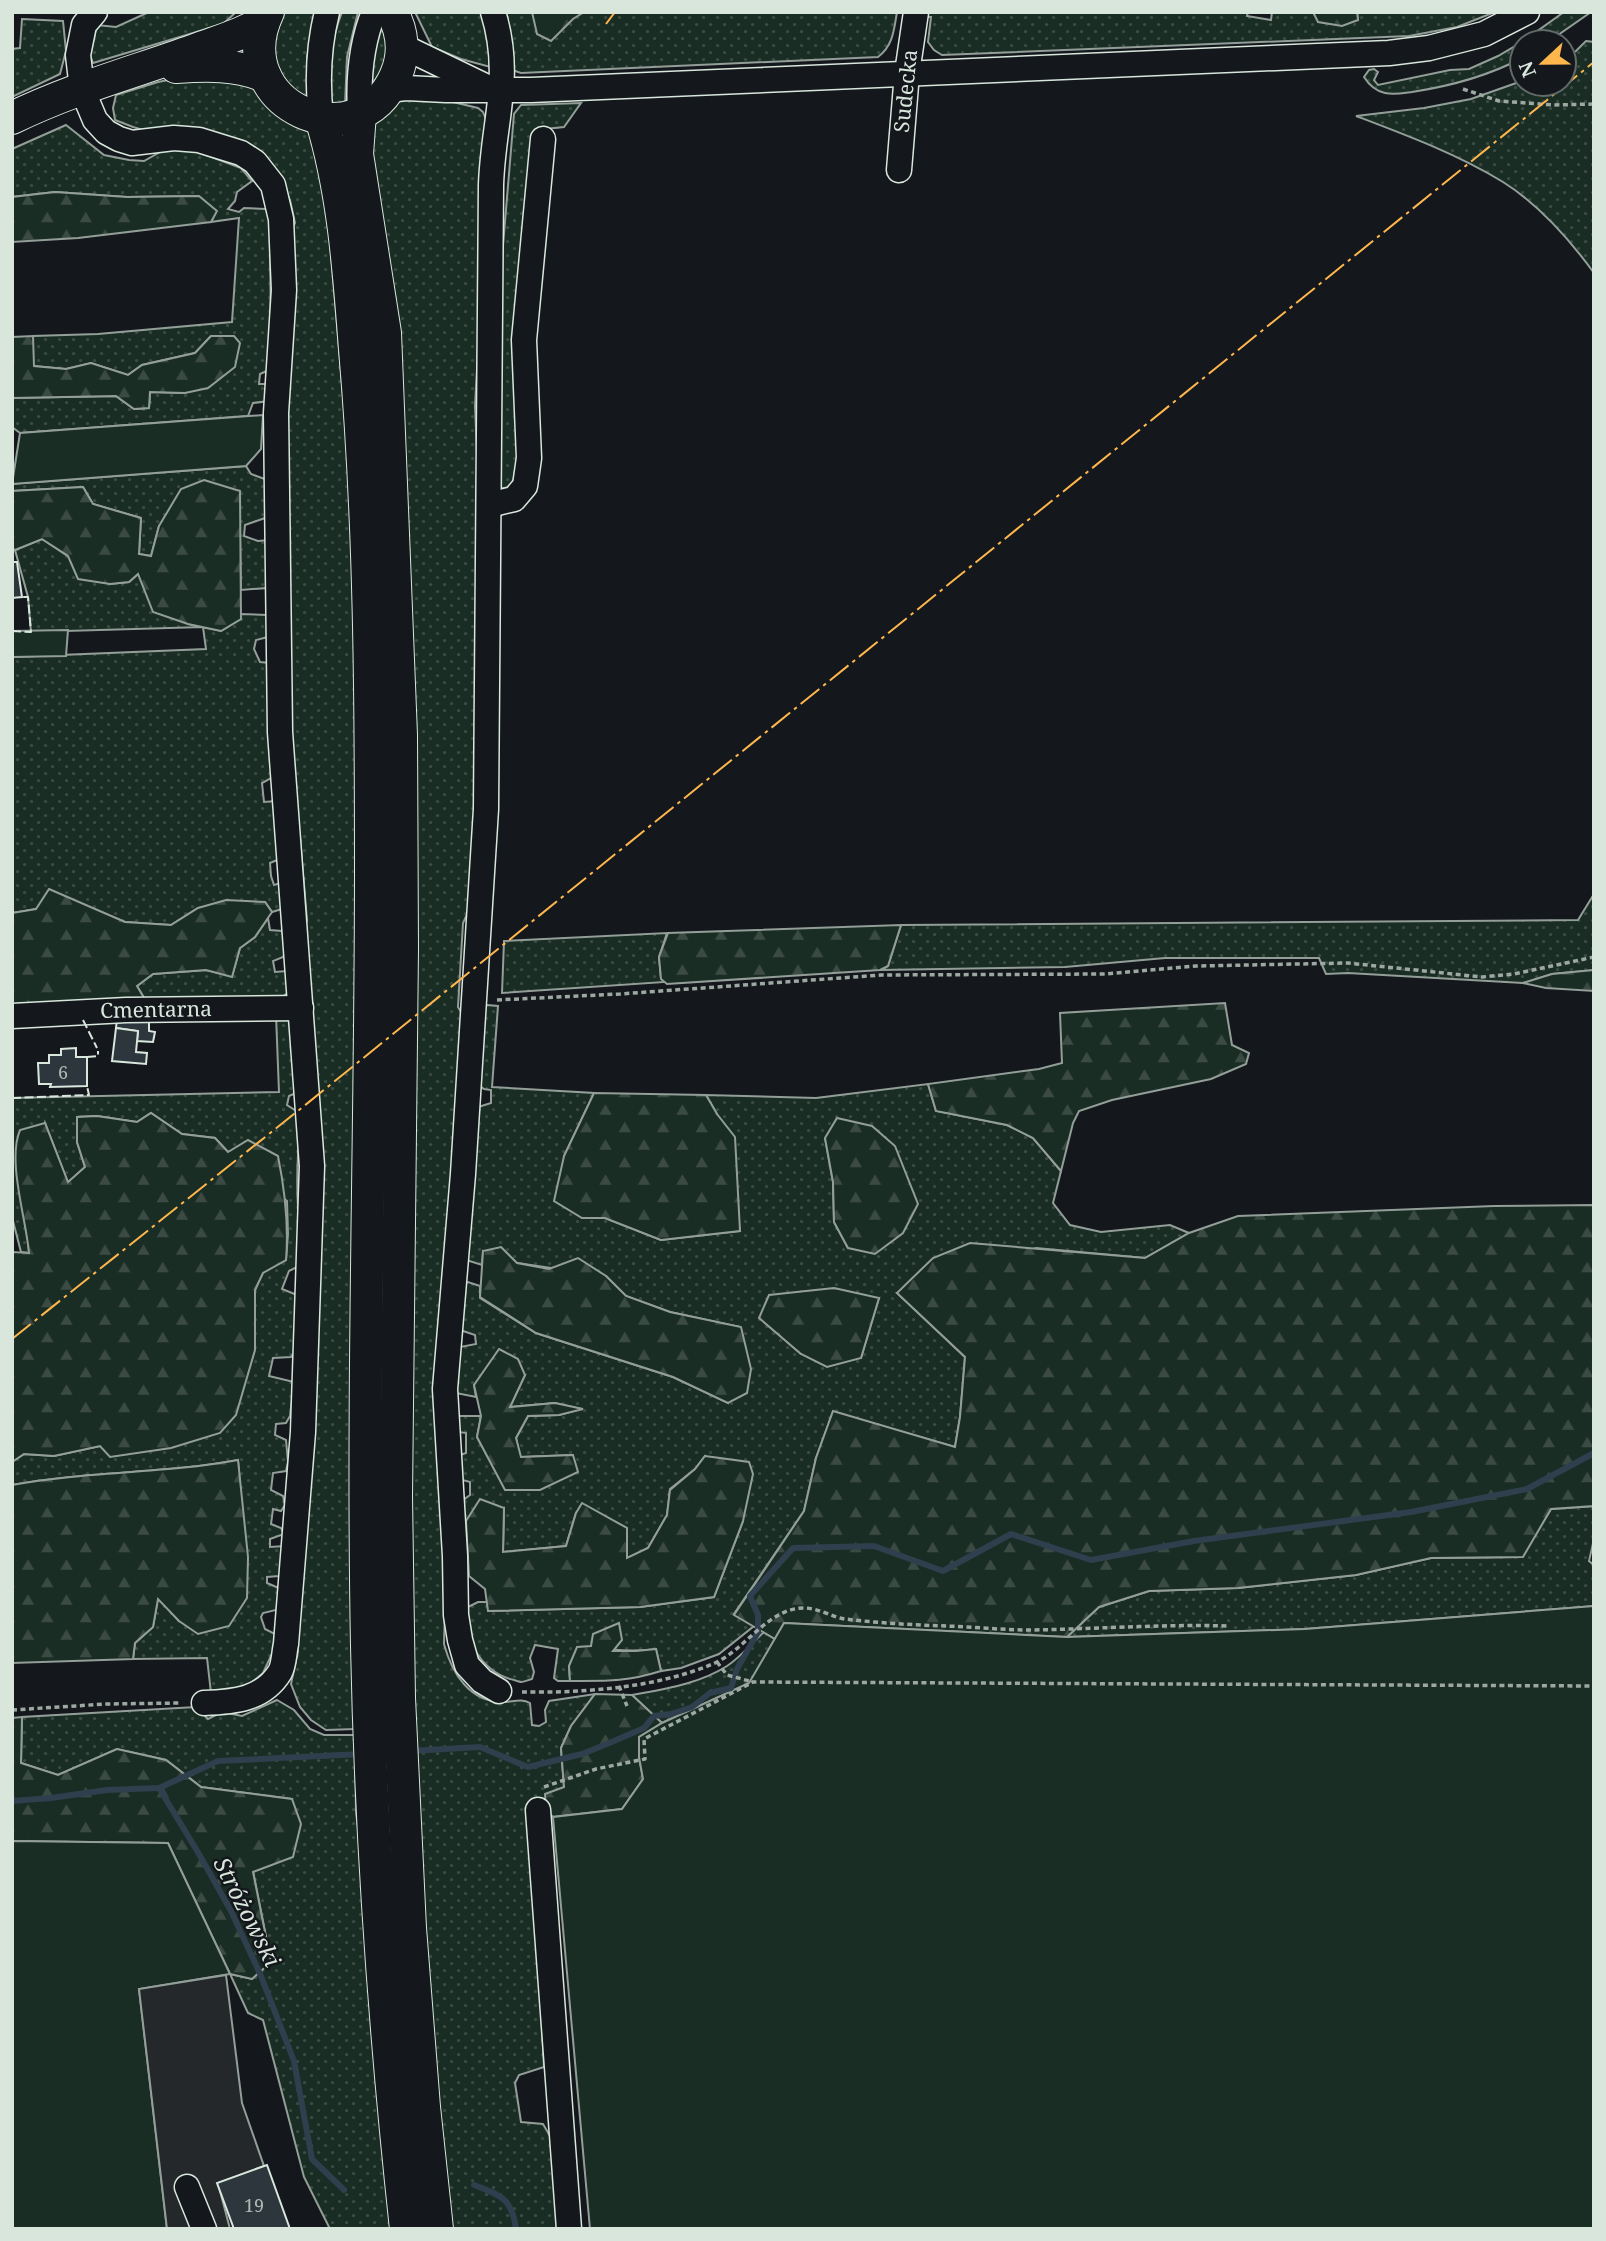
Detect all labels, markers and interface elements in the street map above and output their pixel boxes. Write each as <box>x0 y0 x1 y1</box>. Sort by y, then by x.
north arrow <box>1508 28 1578 98</box>
street label: Sudecka <box>887 48 923 134</box>
text: N <box>1512 58 1542 81</box>
street label: Cmentarna <box>100 994 212 1024</box>
house number: 6 <box>58 1060 68 1084</box>
water label: Stróżowski <box>207 1851 289 1972</box>
house number: 19 <box>244 2193 264 2217</box>

